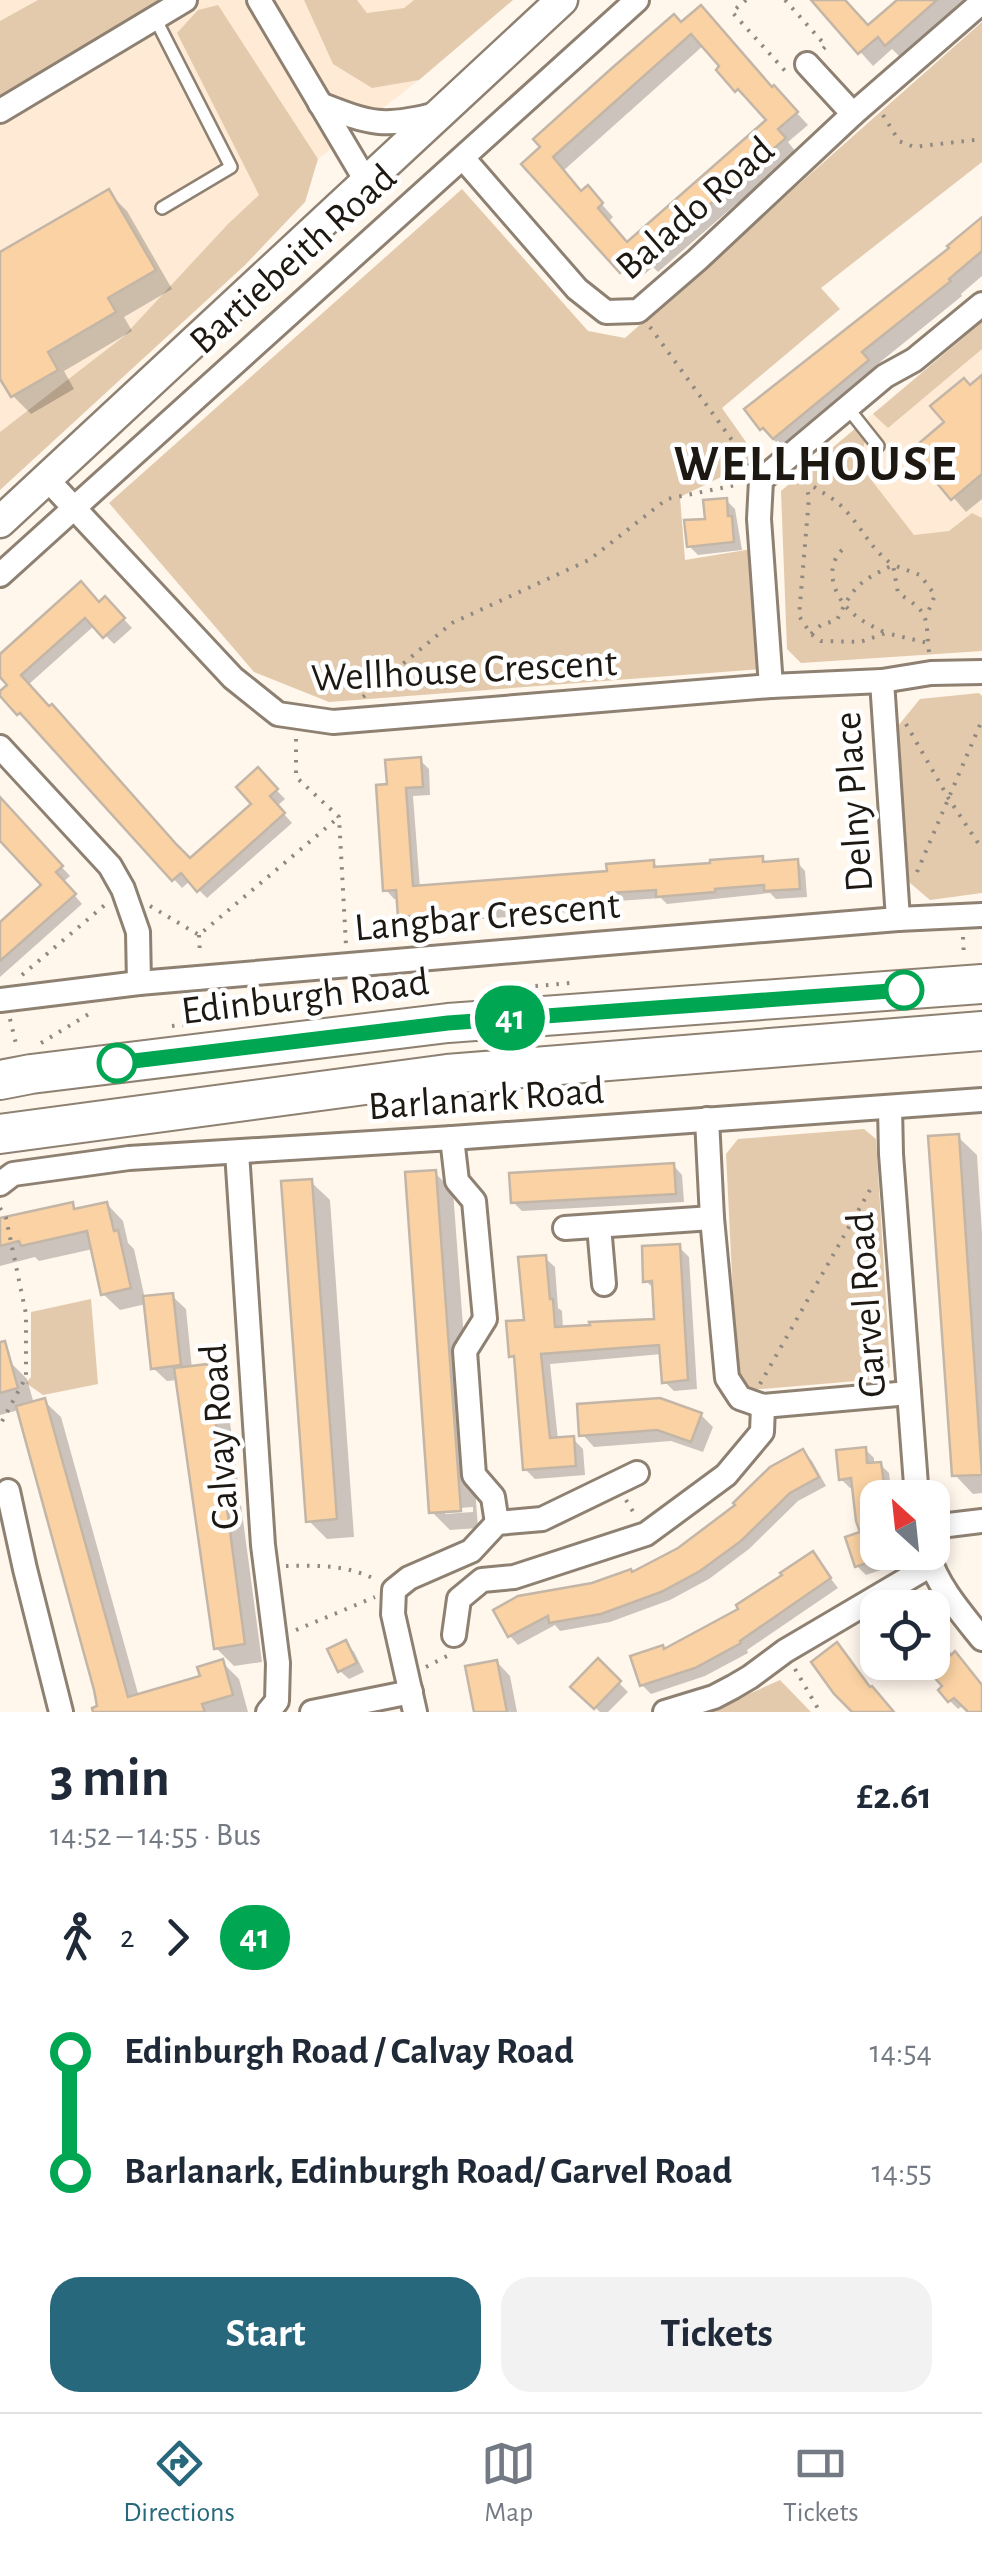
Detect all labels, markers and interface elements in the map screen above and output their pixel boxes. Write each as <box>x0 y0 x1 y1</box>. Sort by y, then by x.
street label: Balado Road <box>609 130 782 288</box>
street label: Bartiebeith Road <box>183 157 404 362</box>
district label: WELLHOUSE <box>674 440 958 490</box>
street label: Wellhouse Crescent <box>310 643 618 699</box>
street label: Delny Place <box>828 710 880 893</box>
street label: Langbar Crescent <box>353 885 622 949</box>
street label: Edinburgh Road <box>179 962 431 1032</box>
unlabelled marker <box>885 971 923 1009</box>
line badge: 41 <box>465 986 555 1050</box>
text: 41 <box>495 1001 525 1036</box>
unlabelled marker <box>98 1044 136 1082</box>
street label: Barlanark Road <box>367 1071 606 1127</box>
street label: Garvel Road <box>841 1211 893 1399</box>
street label: Calvay Road <box>194 1342 246 1531</box>
north arrow <box>860 1480 950 1570</box>
map controls <box>860 1480 950 1680</box>
button: locate <box>860 1590 950 1680</box>
text: 3 min <box>50 1751 170 1806</box>
text: £2.61 <box>856 1778 932 1816</box>
text: 14:52 – 14:55 · Bus <box>50 1819 261 1851</box>
icon: walk <box>50 1910 105 1965</box>
icon: forward <box>150 1910 205 1965</box>
text: 41 <box>240 1920 270 1955</box>
text: 2 <box>120 1921 135 1953</box>
text: Edinburgh Road / Calvay Road <box>124 2033 574 2071</box>
text: 14:54 <box>870 2036 932 2068</box>
text: Barlanark, Edinburgh Road/ Garvel Road <box>124 2153 732 2191</box>
text: 14:55 <box>872 2156 932 2188</box>
button: Start <box>50 2277 481 2392</box>
button: Tickets <box>501 2277 932 2392</box>
tab: Directions <box>123 2436 235 2530</box>
tab: Map <box>481 2436 536 2530</box>
tab: Tickets <box>783 2436 859 2530</box>

